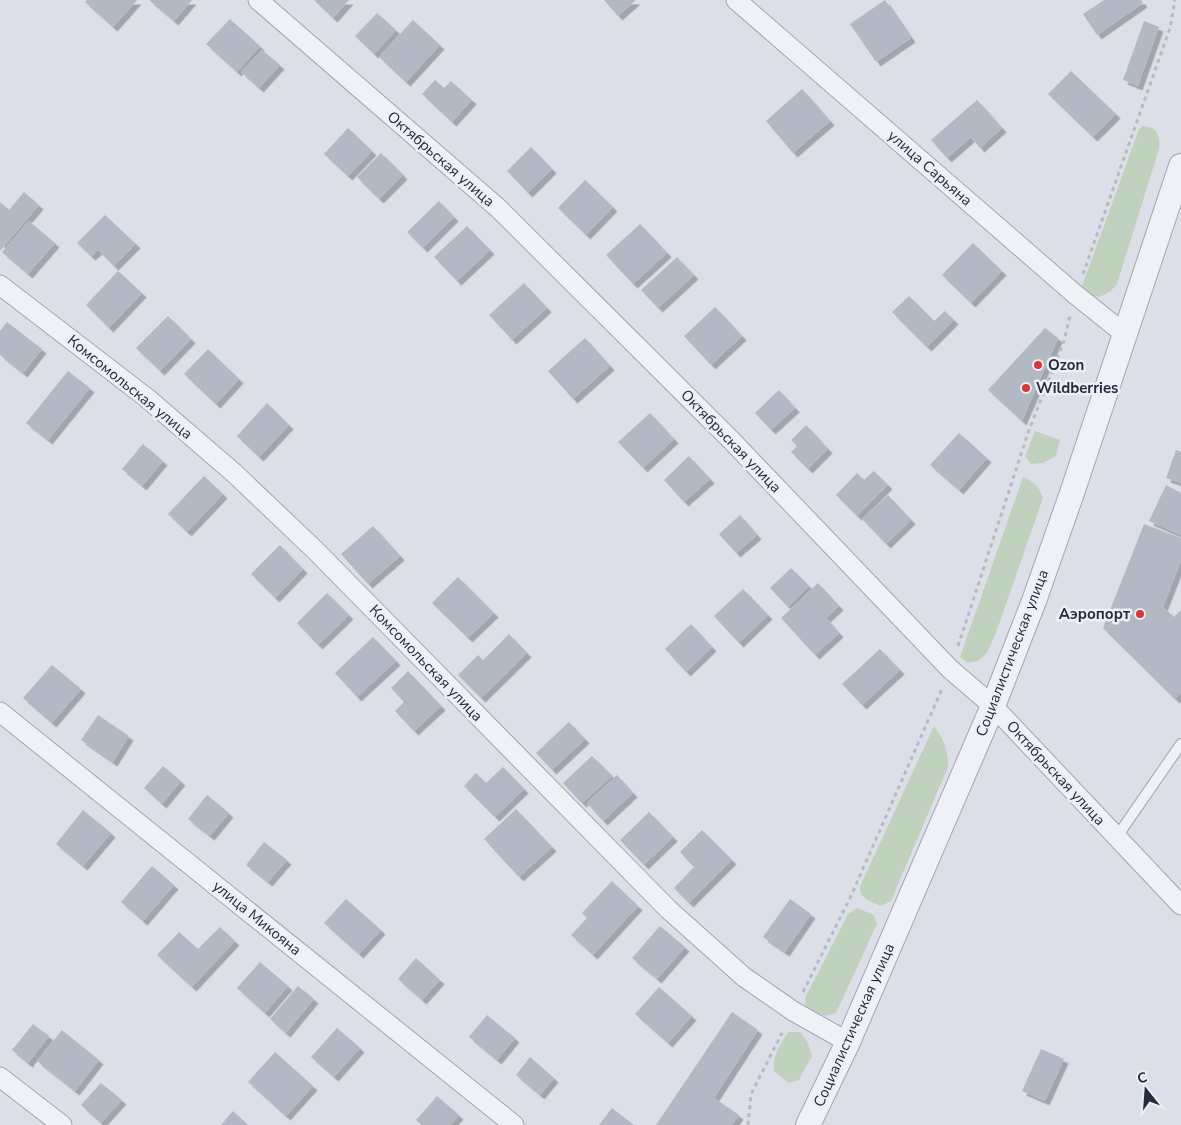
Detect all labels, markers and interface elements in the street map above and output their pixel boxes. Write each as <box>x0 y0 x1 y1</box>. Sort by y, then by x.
street label: Октябрьская улица <box>383 107 499 211</box>
street label: улица Сарьяна <box>884 126 976 210</box>
street label: Комсомольская улица <box>63 330 197 444</box>
place label: Ozon <box>1048 355 1084 375</box>
marker: Ozon <box>1032 359 1044 371</box>
place label: Wildberries <box>1036 378 1118 398</box>
marker: Wildberries <box>1020 382 1032 394</box>
street label: Октябрьская улица <box>676 385 786 497</box>
street label: Социалистическая улица <box>971 567 1053 739</box>
street label: Комсомольская улица <box>365 600 487 726</box>
place label: Аэропорт <box>1059 604 1130 624</box>
marker: Аэропорт <box>1134 608 1146 620</box>
street label: Октябрьская улица <box>1002 716 1110 830</box>
street label: улица Микояна <box>208 876 306 960</box>
street label: Социалистическая улица <box>809 940 899 1110</box>
north arrow <box>1121 1065 1171 1115</box>
text: С <box>1135 1067 1150 1089</box>

